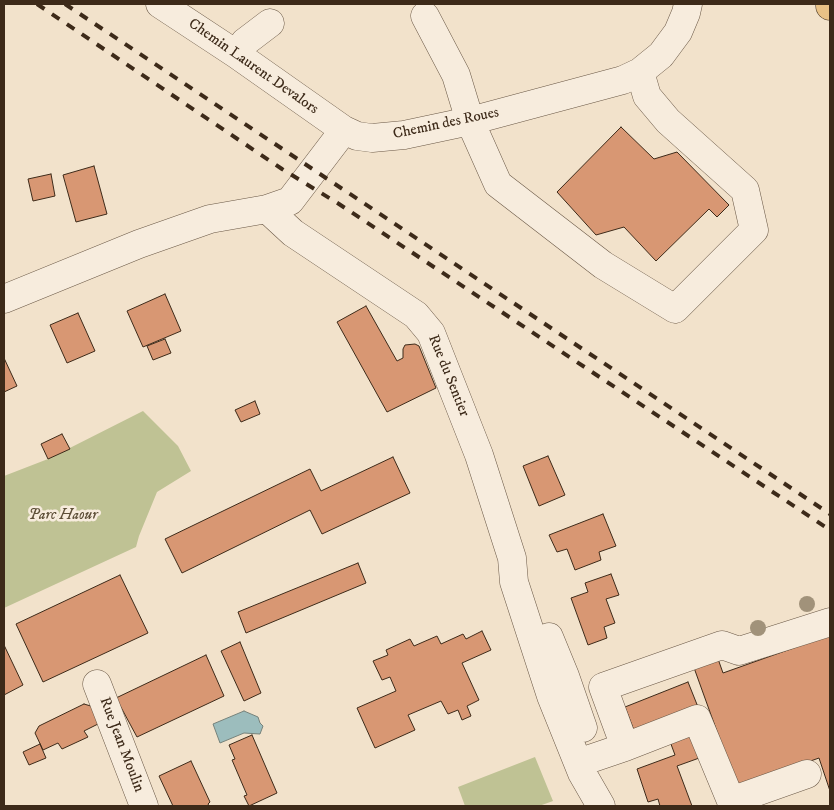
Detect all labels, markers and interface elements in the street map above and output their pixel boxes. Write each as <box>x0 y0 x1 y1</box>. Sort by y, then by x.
street label: Chemin Laurent Devalors <box>184 15 322 119</box>
street label: Chemin des Roues <box>391 104 501 144</box>
street label: Rue du Sentier <box>423 332 473 420</box>
park label: Parc Haour <box>28 507 98 525</box>
street label: Rue Jean Moulin <box>95 695 147 795</box>

